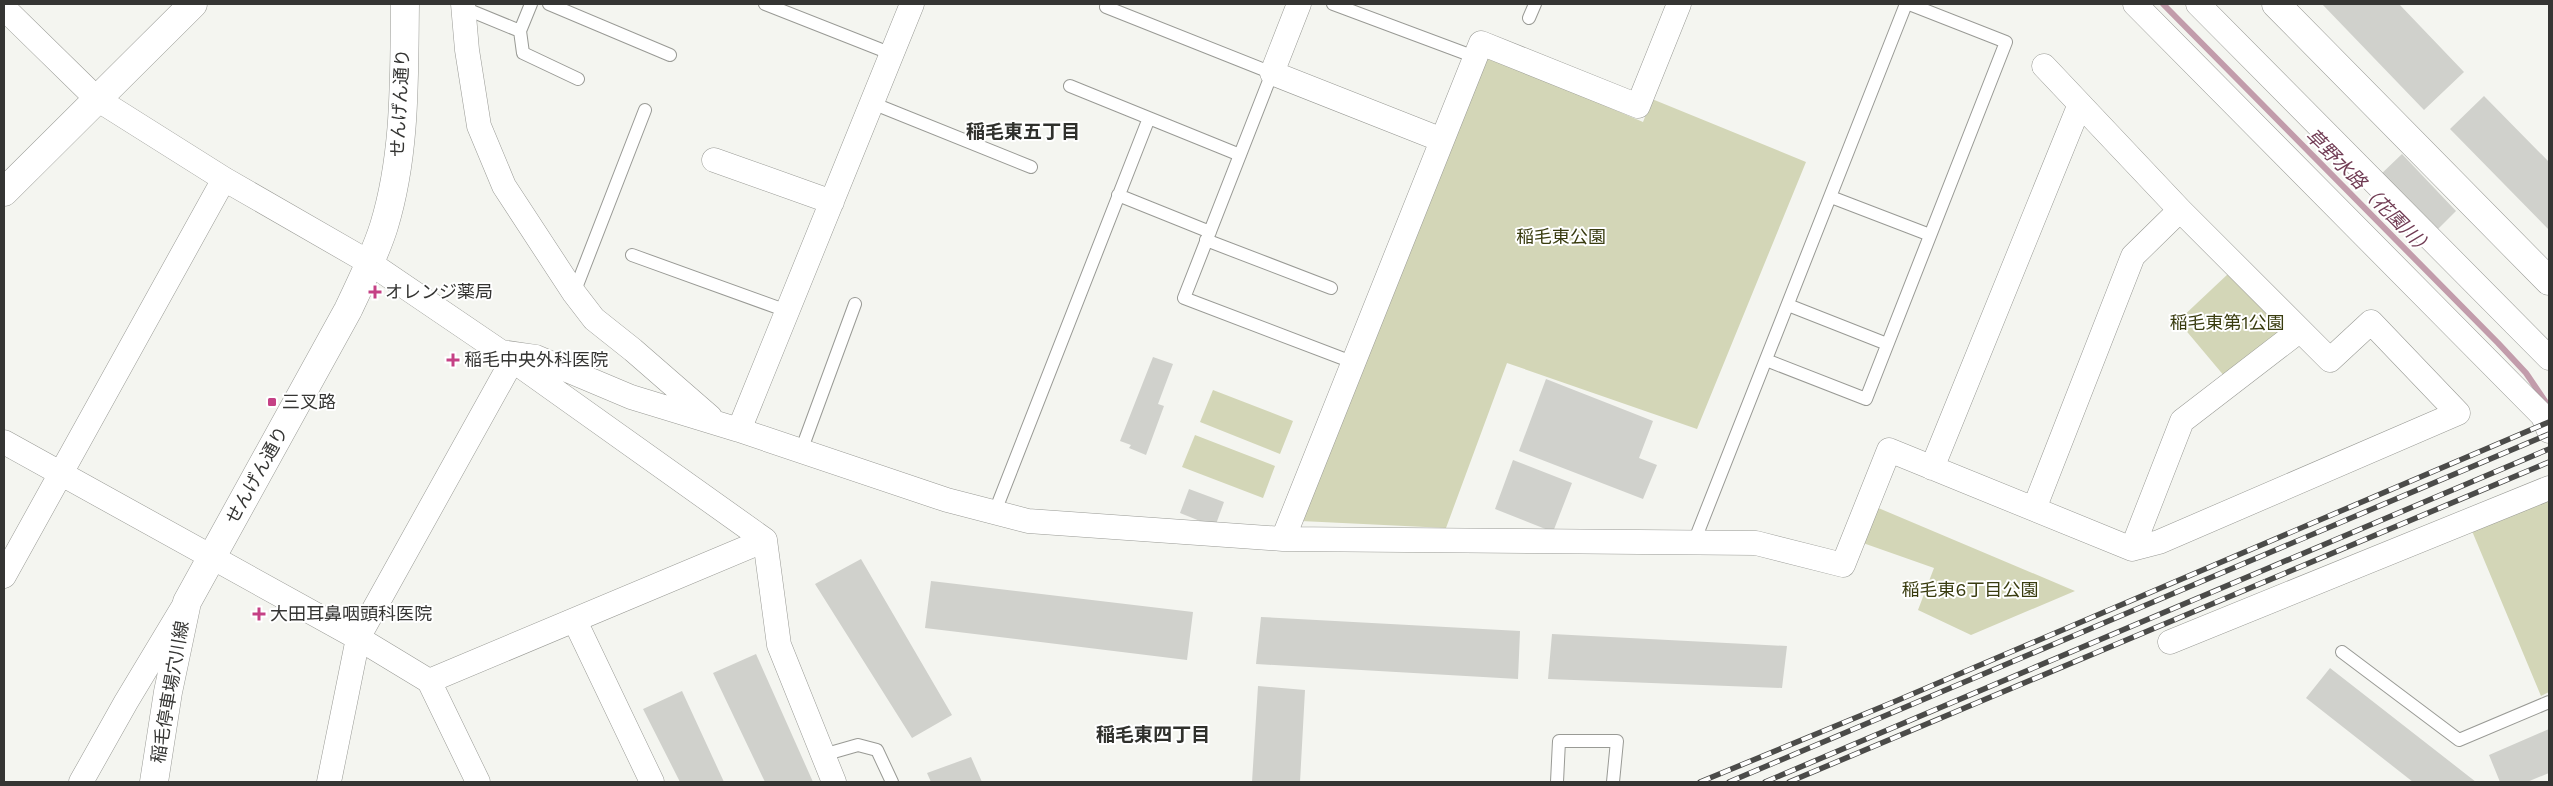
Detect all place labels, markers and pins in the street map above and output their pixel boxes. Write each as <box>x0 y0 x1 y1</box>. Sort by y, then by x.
place label: オレンジ薬局 <box>385 281 493 302</box>
marker: オレンジ薬局 <box>369 286 381 298</box>
place label: 稲毛中央外科医院 <box>464 349 608 370</box>
marker: 稲毛中央外科医院 <box>446 353 460 367</box>
place label: 三叉路 <box>282 391 336 412</box>
marker: 三叉路 <box>266 396 278 408</box>
place label: 大田耳鼻咽頭科医院 <box>270 603 432 624</box>
marker: 大田耳鼻咽頭科医院 <box>252 607 266 621</box>

